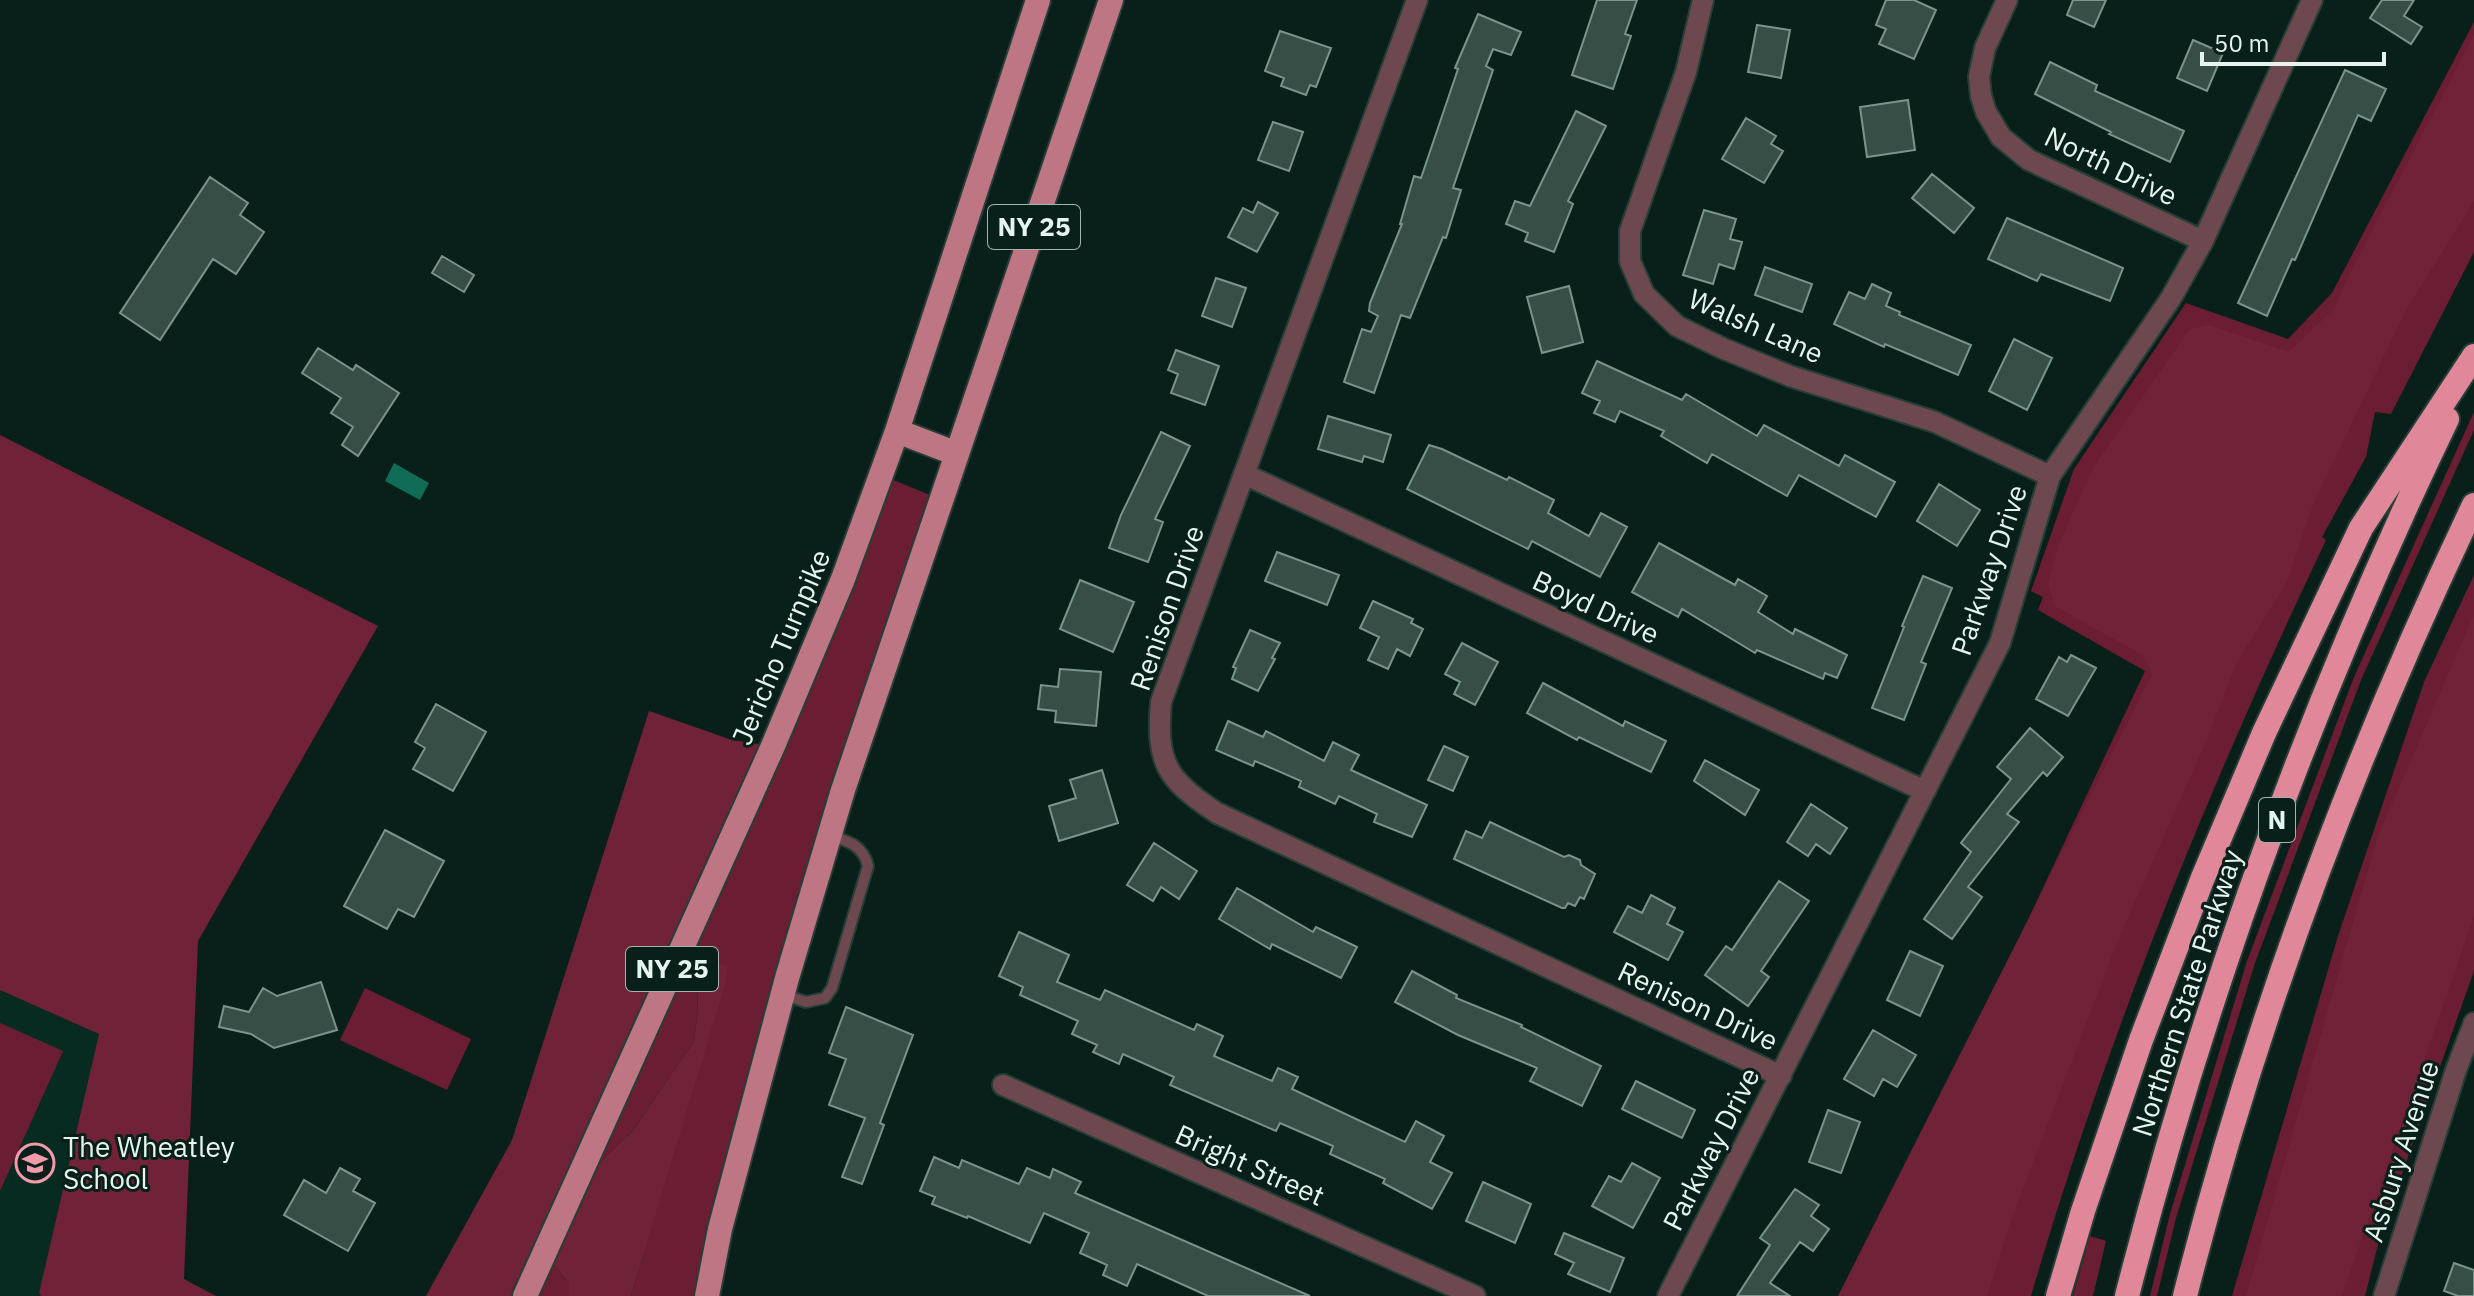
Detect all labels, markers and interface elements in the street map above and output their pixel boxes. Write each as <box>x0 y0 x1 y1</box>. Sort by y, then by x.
scale bar <box>2202 16 2384 66</box>
text: 50 m <box>2214 27 2269 59</box>
street label: North Drive <box>2039 118 2184 214</box>
road number: NY 25 <box>988 205 1080 249</box>
street label: Walsh Lane <box>1683 279 1829 372</box>
street label: Parkway Drive <box>1942 480 2035 660</box>
street label: Renison Drive <box>1121 520 1212 695</box>
street label: Jericho Turnpike <box>723 543 838 750</box>
street label: Boyd Drive <box>1527 561 1665 652</box>
road number: N <box>2259 798 2295 842</box>
street label: Northern State Parkway <box>2123 845 2250 1141</box>
road number: NY 25 <box>626 947 718 991</box>
street label: Renison Drive <box>1612 952 1784 1059</box>
street label: Asbury Avenue <box>2354 1056 2447 1246</box>
street label: Parkway Drive <box>1654 1061 1768 1237</box>
street label: Bright Street <box>1170 1115 1331 1214</box>
place label: The Wheatley School <box>63 1128 235 1197</box>
school or university icon: The Wheatley School <box>14 1142 56 1184</box>

